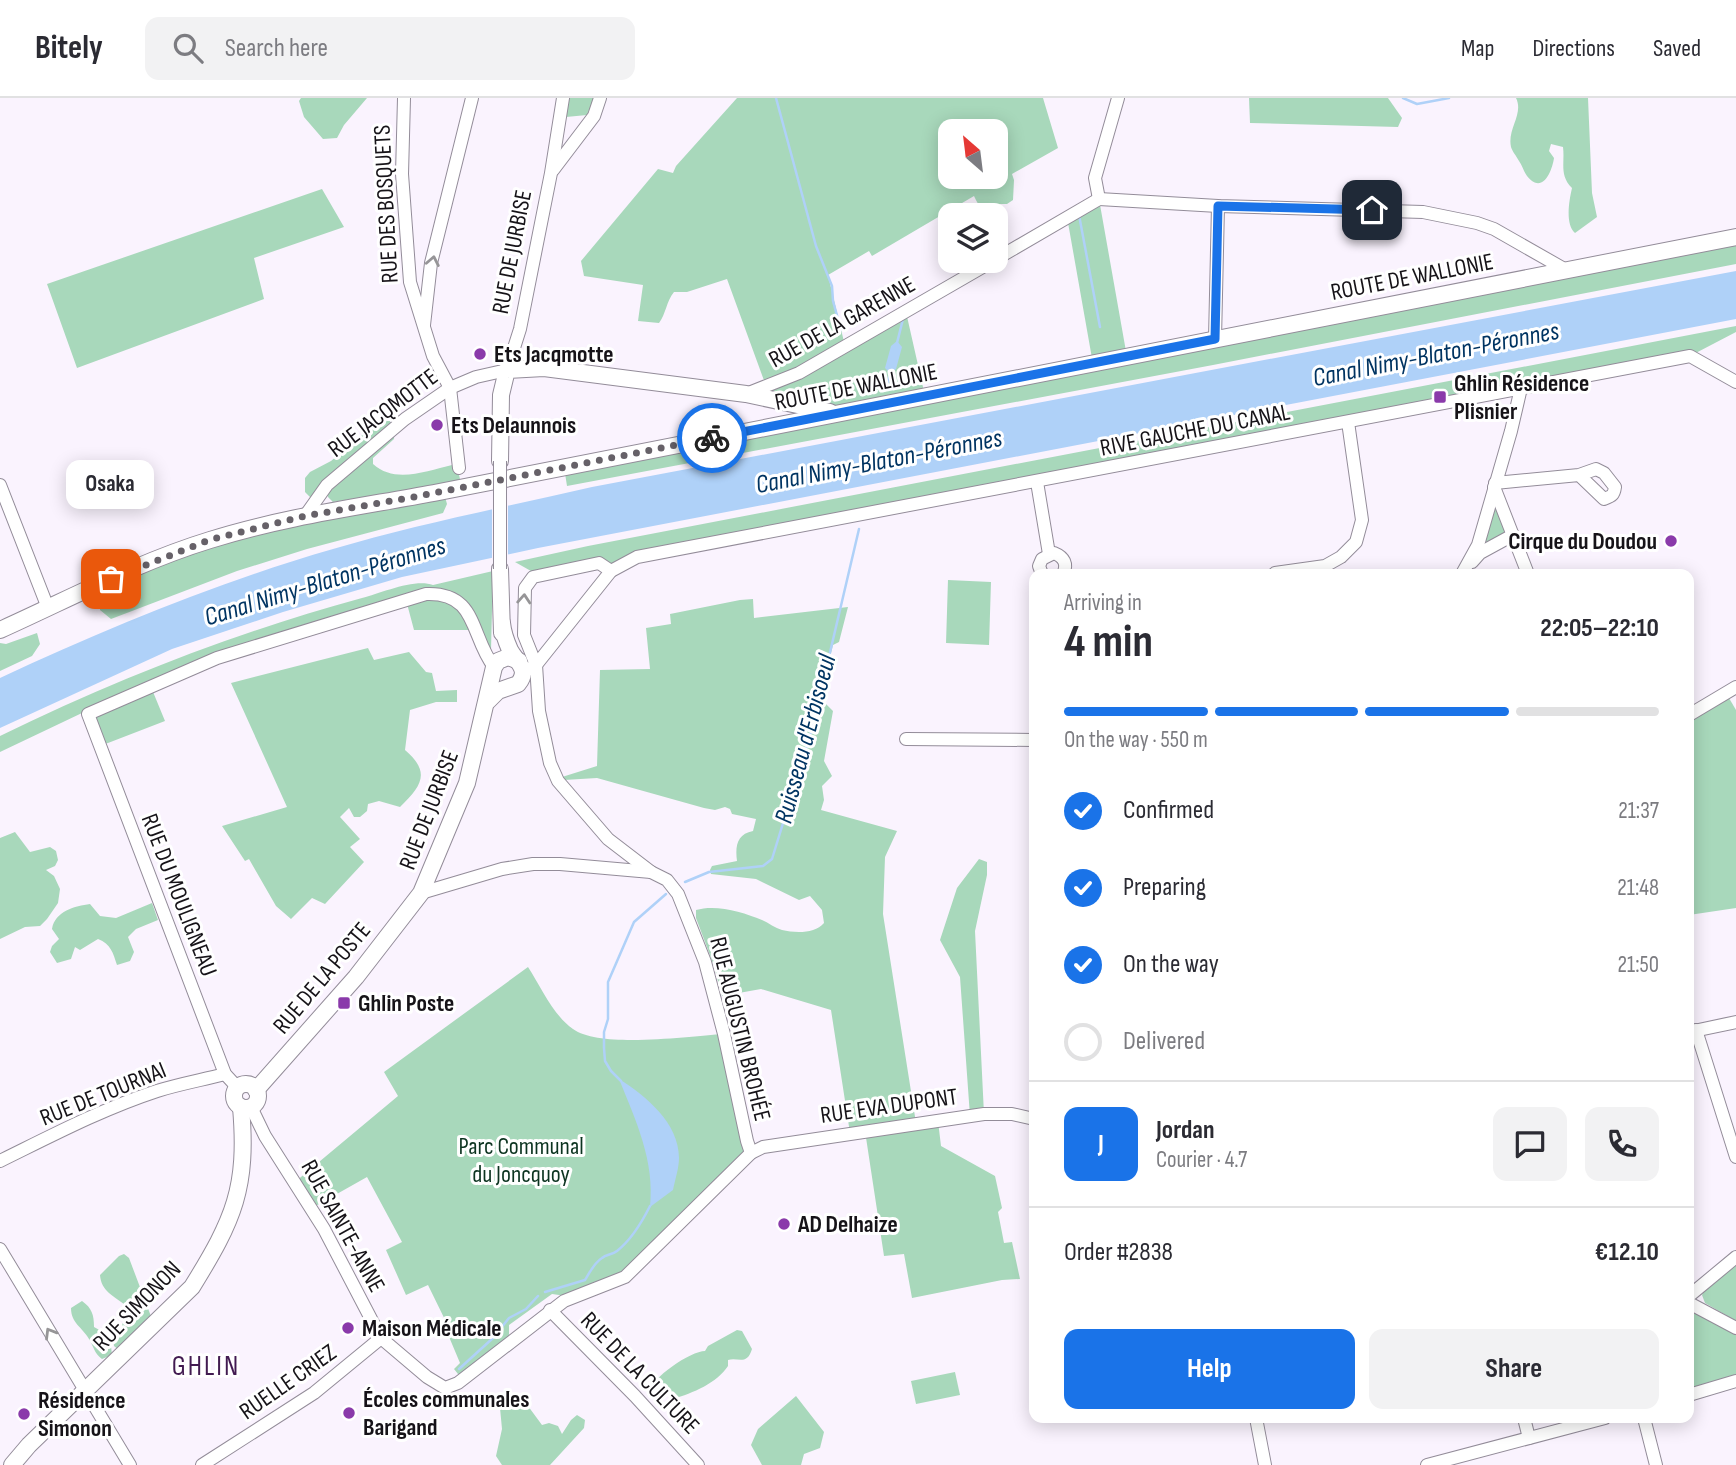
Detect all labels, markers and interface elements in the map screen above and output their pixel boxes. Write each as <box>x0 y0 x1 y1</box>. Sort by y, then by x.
search box <box>145 17 635 80</box>
text: Bitely <box>35 28 103 68</box>
icon: search <box>169 29 207 67</box>
text: Search here <box>225 33 328 64</box>
text: Map <box>1461 34 1494 63</box>
text: Directions <box>1532 34 1615 63</box>
text: Saved <box>1653 34 1701 63</box>
north arrow <box>938 119 1008 189</box>
map controls <box>938 119 1008 273</box>
street label: RUE DES BOSQUETS <box>367 124 405 284</box>
pin <box>1342 180 1402 240</box>
street label: RUE DE JURBISE <box>486 188 538 316</box>
icon: home <box>1353 191 1391 229</box>
button: layers <box>938 203 1008 273</box>
street label: ROUTE DE WALLONIE <box>1328 247 1496 307</box>
one-way arrow <box>424 255 439 267</box>
street label: RUE DE LA GARENNE <box>764 270 920 374</box>
water label: Canal Nimy-Blaton-Péronnes <box>1310 316 1562 394</box>
place label: Ets Jacqmotte <box>494 340 614 369</box>
marker: Ets Jacqmotte <box>472 346 488 362</box>
street label: ROUTE DE WALLONIE <box>772 357 940 417</box>
street label: RUE JACQMOTTE <box>322 362 444 464</box>
place label: Ghlin Résidence Plisnier <box>1454 369 1589 426</box>
marker: Ghlin Résidence Plisnier <box>1432 389 1448 405</box>
street label: RIVE GAUCHE DU CANAL <box>1098 397 1293 463</box>
courier <box>677 403 747 473</box>
place label: Ets Delaunnois <box>451 411 576 440</box>
marker: Ets Delaunnois <box>429 417 445 433</box>
icon: bike <box>693 419 731 457</box>
water label: Canal Nimy-Blaton-Péronnes <box>753 423 1005 501</box>
callout: Osaka <box>67 460 155 509</box>
text: Osaka <box>85 470 135 498</box>
place label: Cirque du Doudou <box>1508 527 1657 556</box>
water label: Canal Nimy-Blaton-Péronnes <box>201 531 449 633</box>
marker: Cirque du Doudou <box>1663 533 1679 549</box>
pin <box>81 549 141 609</box>
icon: bag <box>92 560 130 598</box>
text: Arriving in <box>1064 589 1142 617</box>
one-way arrow <box>516 593 531 604</box>
text: 22:05–22:10 <box>1540 613 1659 644</box>
text: 4 min <box>1064 615 1153 670</box>
water label: Ruisseau d'Erbisoeul <box>769 650 844 827</box>
text: On the way · 550 m <box>1064 726 1208 754</box>
street label: RUE DE JURBISE <box>393 746 465 874</box>
icon: check <box>1064 792 1102 830</box>
text: Confirmed <box>1123 795 1214 826</box>
text: 21:37 <box>1618 797 1659 825</box>
street label: RUE DU MOULIGNEAU <box>135 810 223 980</box>
icon: check <box>1064 869 1102 907</box>
text: Preparing <box>1123 872 1206 903</box>
text: 21:48 <box>1617 874 1659 902</box>
street label: RUE DE LA POSTE <box>267 916 377 1040</box>
street label: RUE AUGUSTIN BROHÉE <box>703 934 777 1124</box>
icon: check <box>1064 946 1102 984</box>
text: On the way <box>1123 949 1219 980</box>
text: 21:50 <box>1618 951 1659 979</box>
place label: Ghlin Poste <box>358 989 454 1018</box>
marker: Ghlin Poste <box>336 995 352 1011</box>
text: Delivered <box>1123 1026 1205 1057</box>
street label: RUE DE TOURNAI <box>36 1056 170 1132</box>
street label: RUE EVA DUPONT <box>819 1082 960 1130</box>
button: chat <box>1493 1107 1567 1181</box>
button: phone <box>1585 1107 1659 1181</box>
text: Jordan <box>1156 1115 1214 1146</box>
text: J <box>1098 1129 1104 1160</box>
park label: Parc Communal du Joncquoy <box>458 1132 584 1189</box>
text: Courier · 4.7 <box>1156 1146 1247 1174</box>
street label: RUE SAINTE-ANNE <box>295 1155 391 1297</box>
place label: AD Delhaize <box>797 1210 898 1239</box>
marker: AD Delhaize <box>776 1216 792 1232</box>
text: Order #2838 <box>1064 1237 1173 1268</box>
text: €12.10 <box>1595 1237 1659 1268</box>
street label: RUE SIMONON <box>87 1255 187 1357</box>
street label: RUE DE LA CULTURE <box>574 1306 706 1440</box>
place label: Maison Médicale <box>362 1314 502 1343</box>
marker: Maison Médicale <box>340 1320 356 1336</box>
one-way arrow <box>45 1328 58 1340</box>
button: Help <box>1064 1329 1355 1409</box>
button: Share <box>1369 1329 1659 1409</box>
street label: RUELLE CRIEZ <box>234 1338 342 1426</box>
district label: GHLIN <box>172 1350 240 1383</box>
place label: Écoles communales Barigand <box>363 1385 530 1442</box>
place label: Résidence Simonon <box>38 1386 126 1443</box>
marker: Écoles communales Barigand <box>341 1405 357 1421</box>
marker: Résidence Simonon <box>16 1406 32 1422</box>

